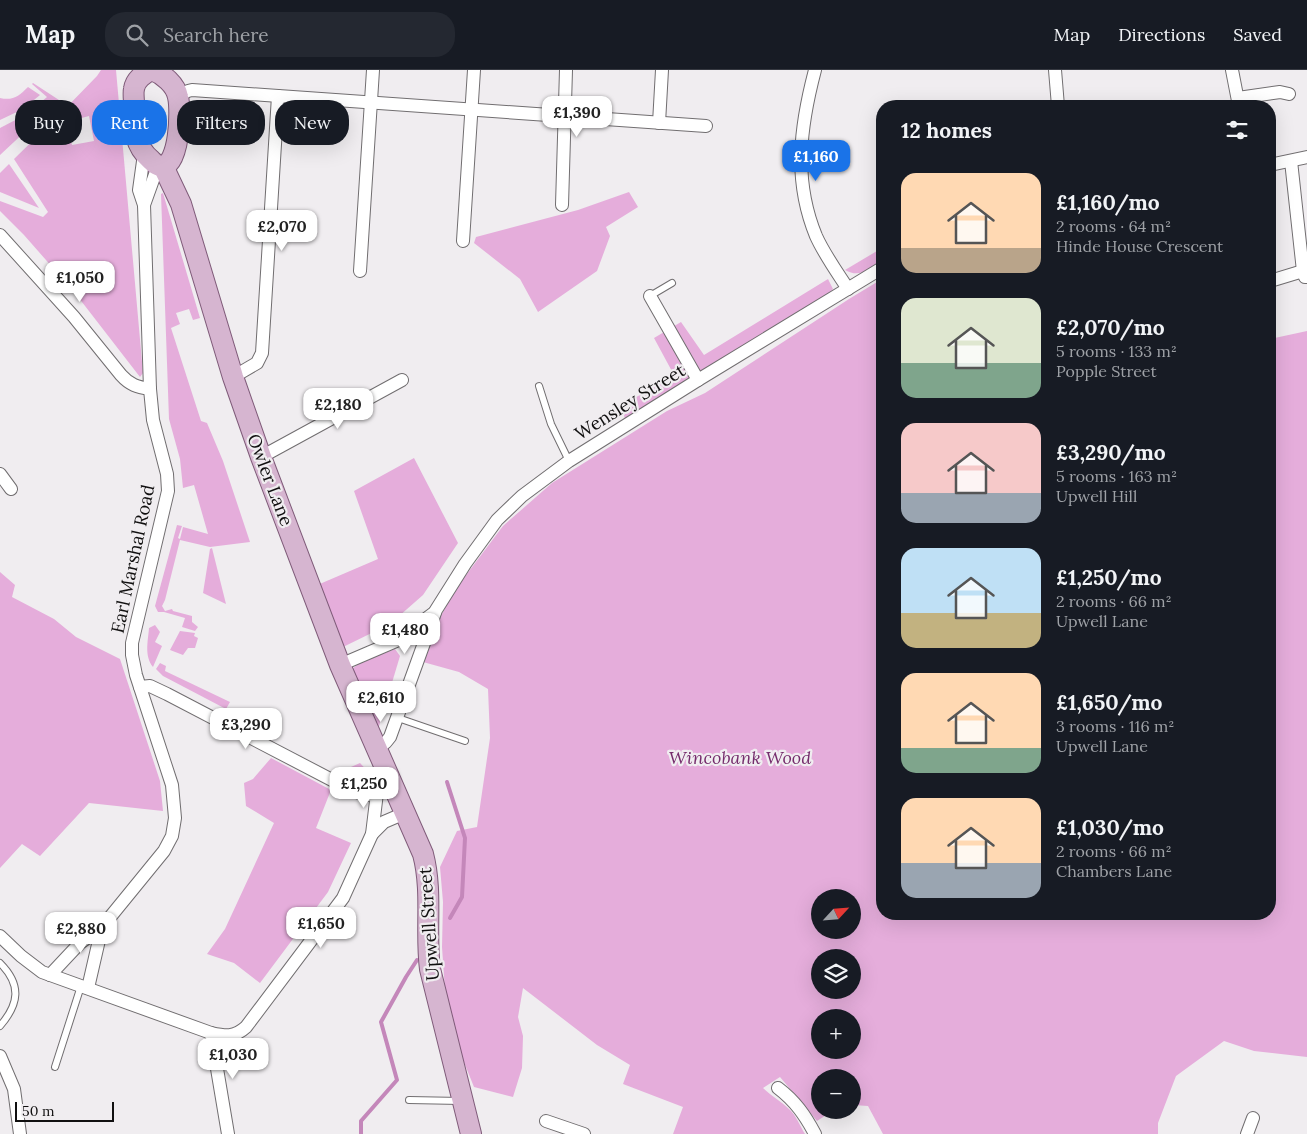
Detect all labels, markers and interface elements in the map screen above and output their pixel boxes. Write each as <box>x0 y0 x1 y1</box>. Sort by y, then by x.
search box <box>105 12 455 57</box>
text: Map <box>25 19 75 50</box>
icon: search <box>123 21 151 49</box>
text: Search here <box>163 23 269 47</box>
text: Map <box>1054 23 1090 46</box>
text: Directions <box>1118 23 1205 46</box>
text: Saved <box>1233 23 1282 46</box>
pin: £1,390 <box>536 96 618 138</box>
chip: Buy <box>15 100 82 145</box>
chip: Rent <box>92 100 167 145</box>
chip: Filters <box>177 100 265 145</box>
chip: New <box>275 100 349 145</box>
text: £1,390 <box>553 102 601 122</box>
icon: filters <box>1223 116 1251 144</box>
text: 12 homes <box>901 117 992 144</box>
pin: £1,160 <box>775 140 857 182</box>
text: £1,160 <box>793 146 839 166</box>
text: £1,160/mo <box>1056 189 1160 216</box>
icon: home <box>941 193 1001 253</box>
pin: £2,070 <box>241 210 323 252</box>
text: £2,070 <box>257 216 307 236</box>
text: 2 rooms · 64 m² <box>1056 216 1171 236</box>
text: Hinde House Crescent <box>1056 236 1223 256</box>
pin: £1,050 <box>39 260 121 303</box>
text: £1,050 <box>56 267 104 287</box>
text: £2,070/mo <box>1056 314 1165 341</box>
icon: home <box>941 318 1001 378</box>
text: 5 rooms · 133 m² <box>1056 341 1177 361</box>
street label: Wensley Street <box>570 358 689 445</box>
text: Popple Street <box>1056 361 1157 381</box>
pin: £2,180 <box>297 388 379 430</box>
text: £2,180 <box>314 394 362 414</box>
street label: Owler Lane <box>242 431 299 529</box>
text: £3,290/mo <box>1056 439 1166 466</box>
icon: home <box>941 443 1001 503</box>
text: 5 rooms · 163 m² <box>1056 466 1177 486</box>
street label: Earl Marshal Road <box>106 482 160 635</box>
text: Upwell Hill <box>1056 486 1137 506</box>
text: £1,250/mo <box>1056 564 1162 591</box>
icon: home <box>941 568 1001 628</box>
text: 2 rooms · 66 m² <box>1056 591 1172 611</box>
text: Upwell Lane <box>1056 611 1148 631</box>
pin: £1,480 <box>364 612 446 655</box>
text: £1,480 <box>381 619 429 639</box>
pin: £2,610 <box>340 680 422 723</box>
text: £2,610 <box>357 687 405 707</box>
text: £1,650/mo <box>1056 689 1163 716</box>
icon: home <box>941 693 1001 753</box>
pin: £3,290 <box>205 708 287 750</box>
text: £3,290 <box>221 714 271 734</box>
text: 3 rooms · 116 m² <box>1056 716 1174 736</box>
text: Upwell Lane <box>1056 736 1148 756</box>
park label: Wincobank Wood <box>669 746 811 769</box>
pin: £1,250 <box>323 766 405 809</box>
text: £1,250 <box>340 773 388 793</box>
text: £1,030/mo <box>1056 814 1164 841</box>
icon: home <box>941 818 1001 878</box>
text: 2 rooms · 66 m² <box>1056 841 1172 861</box>
text: Chambers Lane <box>1056 861 1172 881</box>
street label: Upwell Street <box>413 866 444 982</box>
north arrow <box>811 889 861 939</box>
map controls <box>811 889 861 1119</box>
pin: £1,650 <box>280 906 362 949</box>
pin: £2,880 <box>40 912 122 954</box>
text: £1,650 <box>297 913 345 933</box>
text: £2,880 <box>56 918 106 938</box>
button: layers <box>811 949 861 999</box>
button: + <box>811 1009 861 1059</box>
pin: £1,030 <box>192 1038 274 1080</box>
text: £1,030 <box>209 1044 257 1064</box>
button: − <box>811 1069 861 1119</box>
scale bar <box>15 1099 114 1122</box>
text: 50 m <box>22 1102 55 1120</box>

